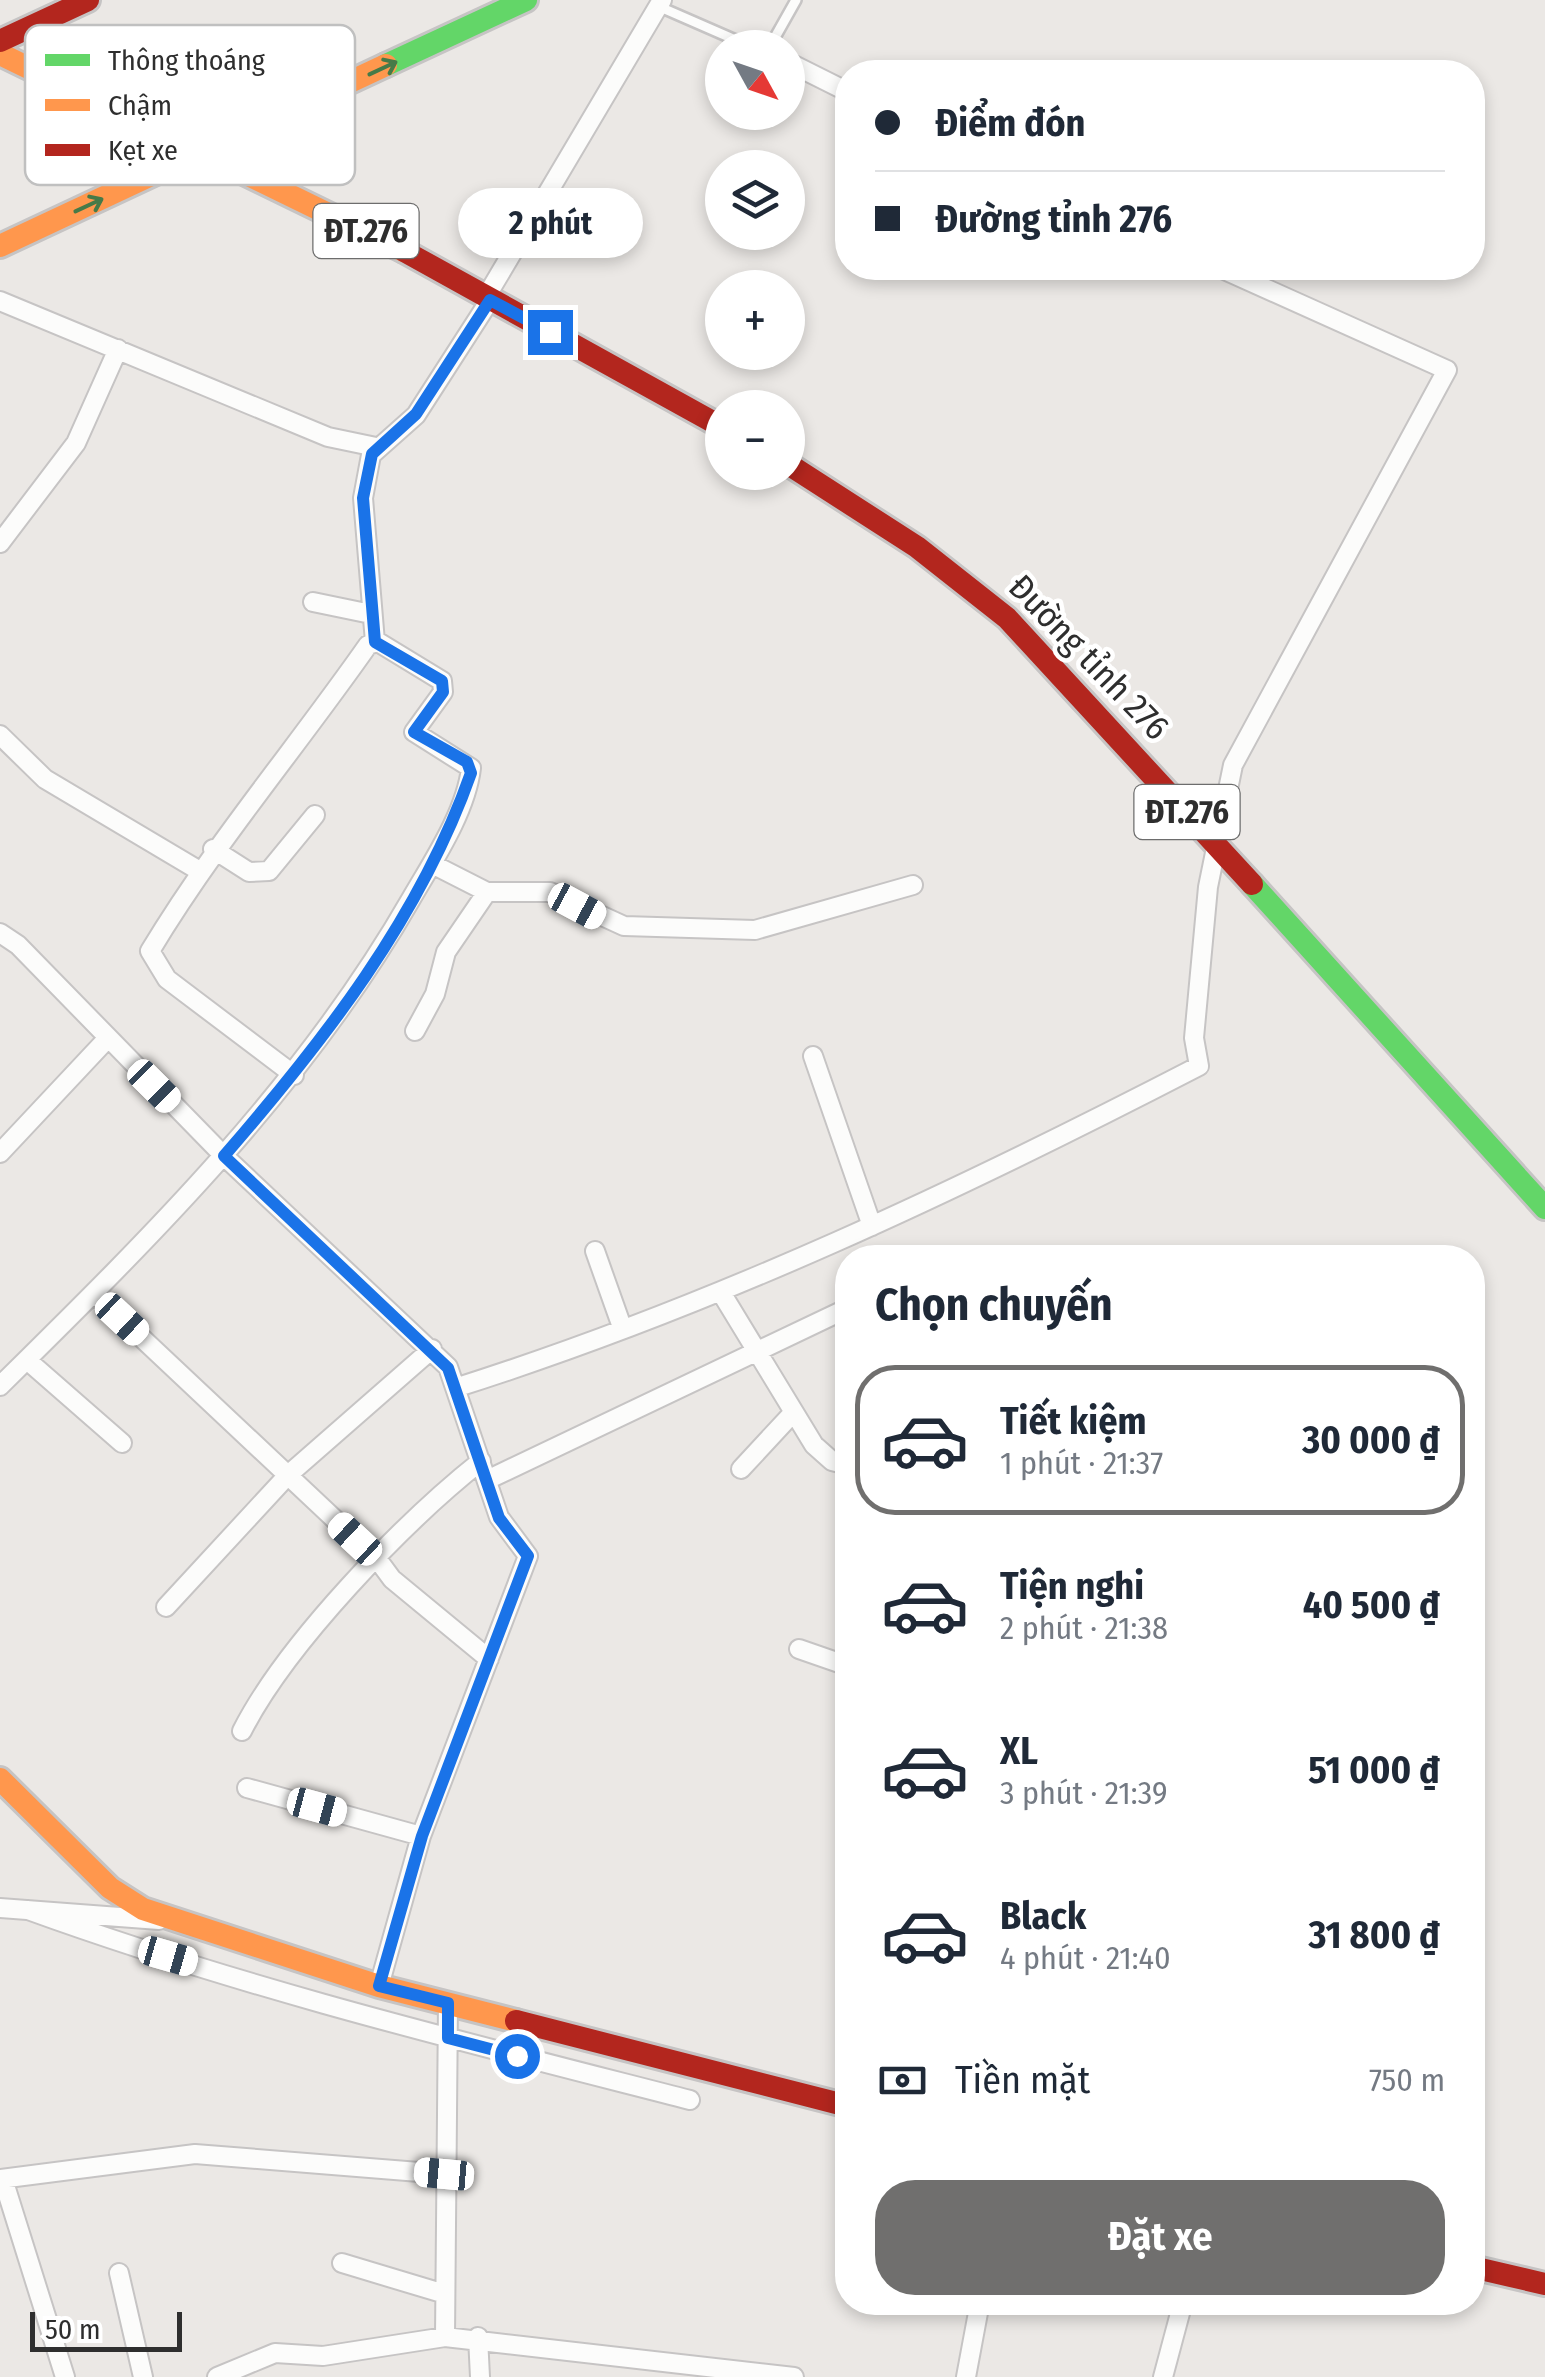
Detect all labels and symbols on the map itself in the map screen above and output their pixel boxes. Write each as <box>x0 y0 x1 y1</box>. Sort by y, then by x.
legend <box>25 25 355 185</box>
north arrow <box>705 30 805 130</box>
text: Thông thoáng <box>108 44 266 77</box>
one-way arrow <box>367 57 397 76</box>
text: Chậm <box>108 89 172 122</box>
text: Kẹt xe <box>108 134 178 167</box>
callout: 2 phút <box>458 187 642 257</box>
one-way arrow <box>73 195 103 214</box>
road number: ĐT.276 <box>314 204 418 258</box>
route end <box>528 310 573 355</box>
street label: Đường tỉnh 276 <box>1000 566 1178 748</box>
road number: ĐT.276 <box>1134 785 1240 839</box>
car <box>543 879 611 933</box>
car <box>122 1054 186 1118</box>
car <box>90 1288 154 1350</box>
car <box>323 1508 387 1570</box>
car <box>284 1785 350 1829</box>
car <box>135 1933 201 1979</box>
route start <box>495 2034 540 2079</box>
car <box>413 2156 475 2192</box>
scale bar <box>30 2307 182 2352</box>

